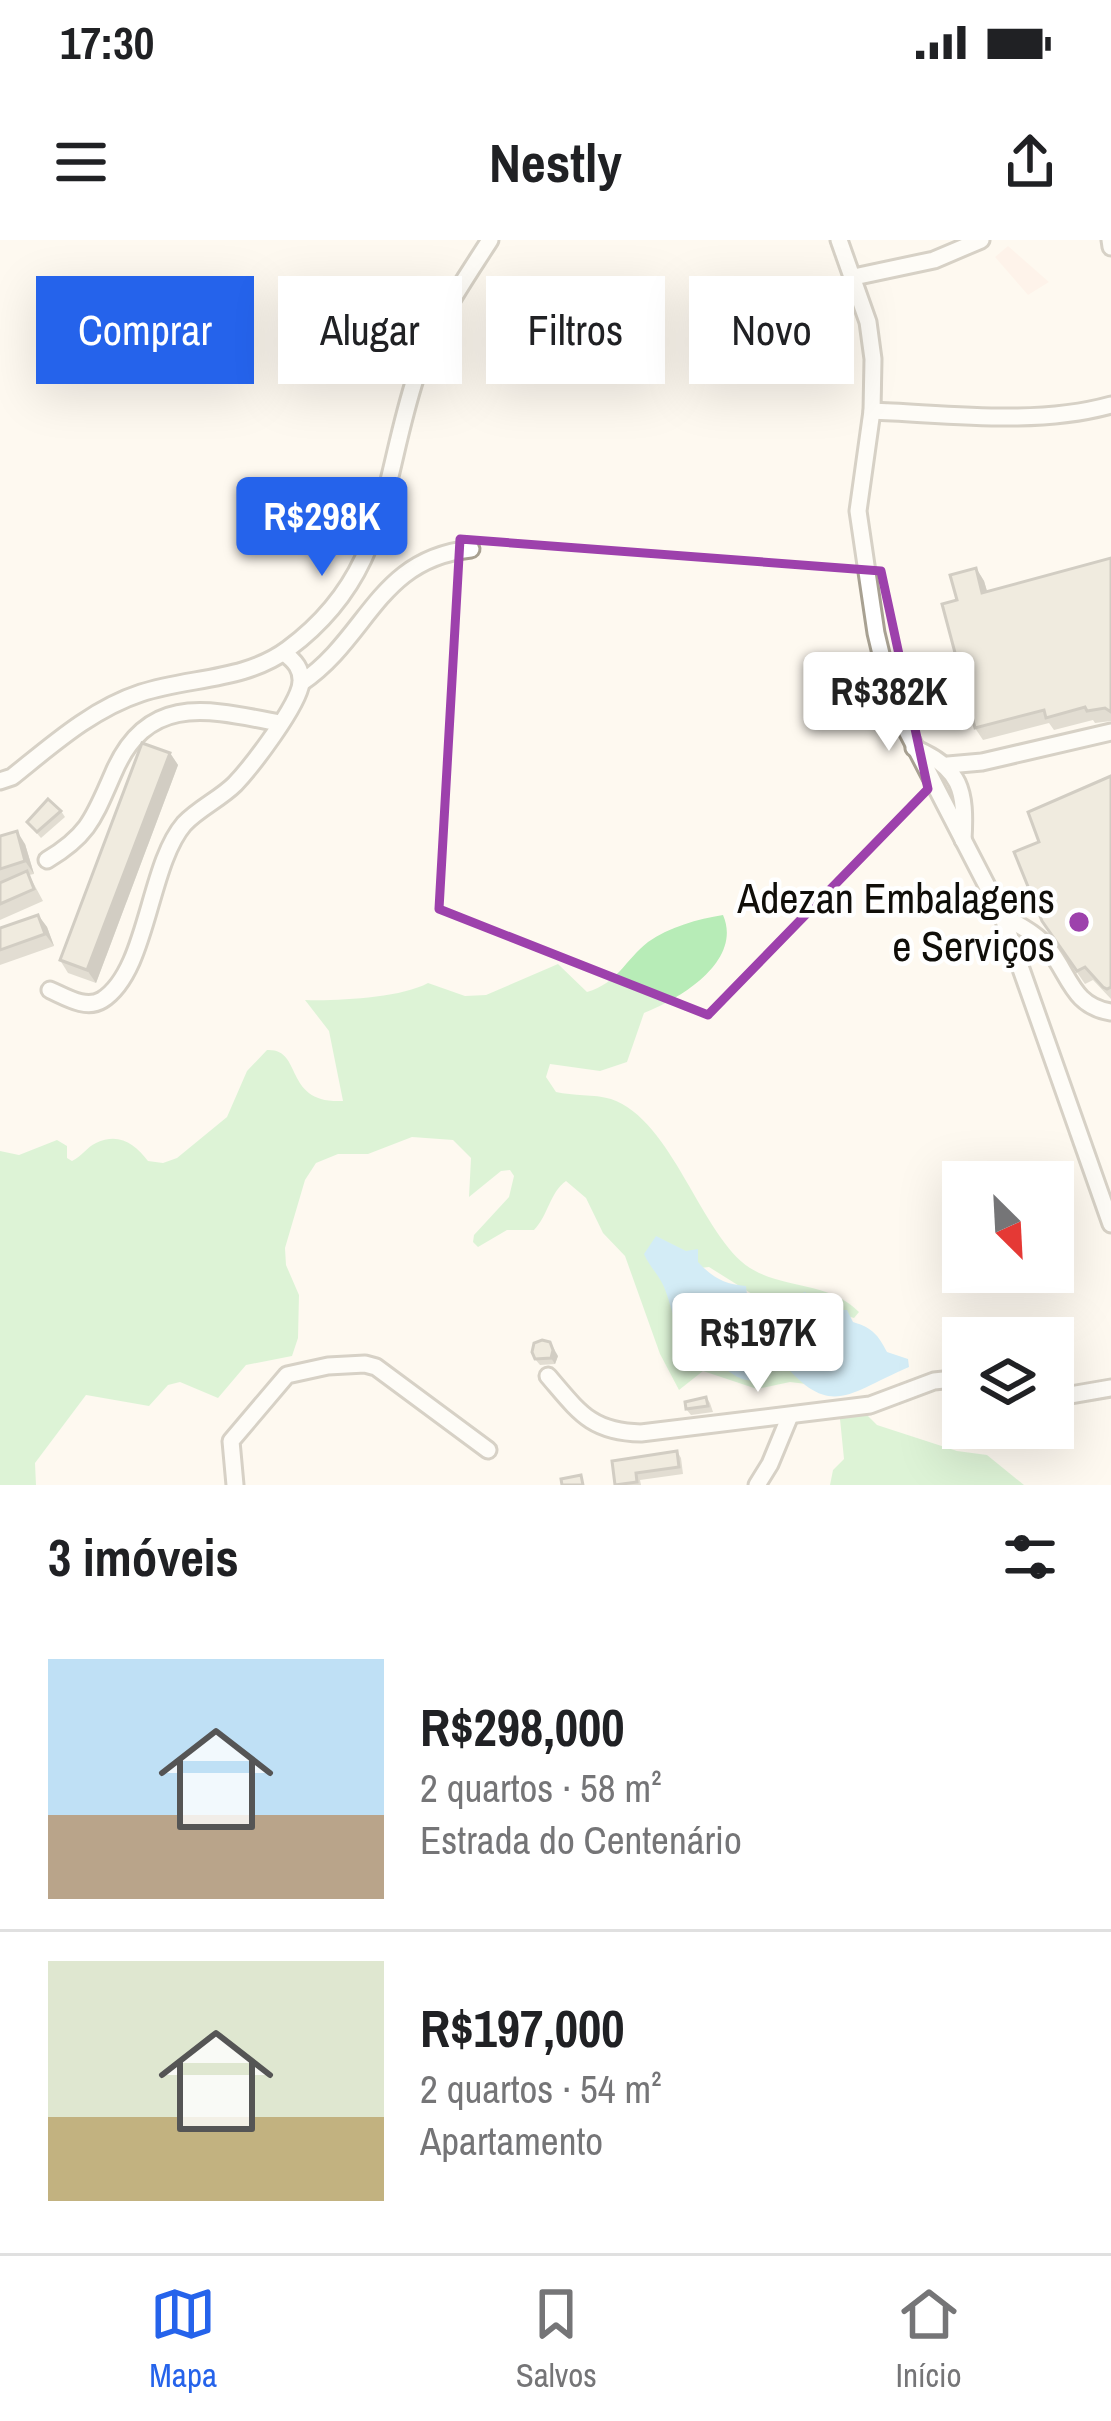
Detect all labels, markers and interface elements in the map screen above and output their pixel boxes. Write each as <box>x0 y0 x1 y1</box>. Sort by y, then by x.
text: 17:30 <box>60 12 154 73</box>
text: Nestly <box>489 126 622 199</box>
icon: menu <box>48 129 114 195</box>
icon: share <box>997 129 1063 195</box>
chip: Comprar <box>36 276 254 384</box>
chip: Alugar <box>278 276 462 384</box>
chip: Filtros <box>486 276 665 384</box>
chip: Novo <box>689 276 854 384</box>
pin: R$298K <box>224 477 420 579</box>
text: R$298K <box>263 490 381 542</box>
pin: R$382K <box>791 652 987 754</box>
text: R$382K <box>830 665 948 717</box>
place label: Adezan Embalagens e Serviços <box>736 870 1055 974</box>
marker: Adezan Embalagens e Serviços <box>1066 909 1092 935</box>
north arrow <box>942 1161 1074 1293</box>
map controls <box>942 1161 1074 1449</box>
pin: R$197K <box>660 1293 856 1395</box>
text: R$197K <box>699 1306 817 1358</box>
button: layers <box>942 1317 1074 1449</box>
text: 3 imóveis <box>48 1523 239 1592</box>
icon: filters <box>997 1524 1063 1590</box>
text: R$298,000 <box>420 1693 625 1762</box>
icon: home <box>144 1707 288 1851</box>
text: 2 quartos · 58 m² <box>420 1762 662 1814</box>
text: Estrada do Centenário <box>420 1814 742 1866</box>
text: R$197,000 <box>420 1994 625 2063</box>
icon: home <box>144 2009 288 2153</box>
text: 2 quartos · 54 m² <box>420 2063 662 2115</box>
text: Apartamento <box>420 2115 603 2167</box>
tab: Mapa <box>149 2281 217 2397</box>
tab: Salvos <box>516 2281 597 2397</box>
tab: Início <box>895 2281 962 2397</box>

